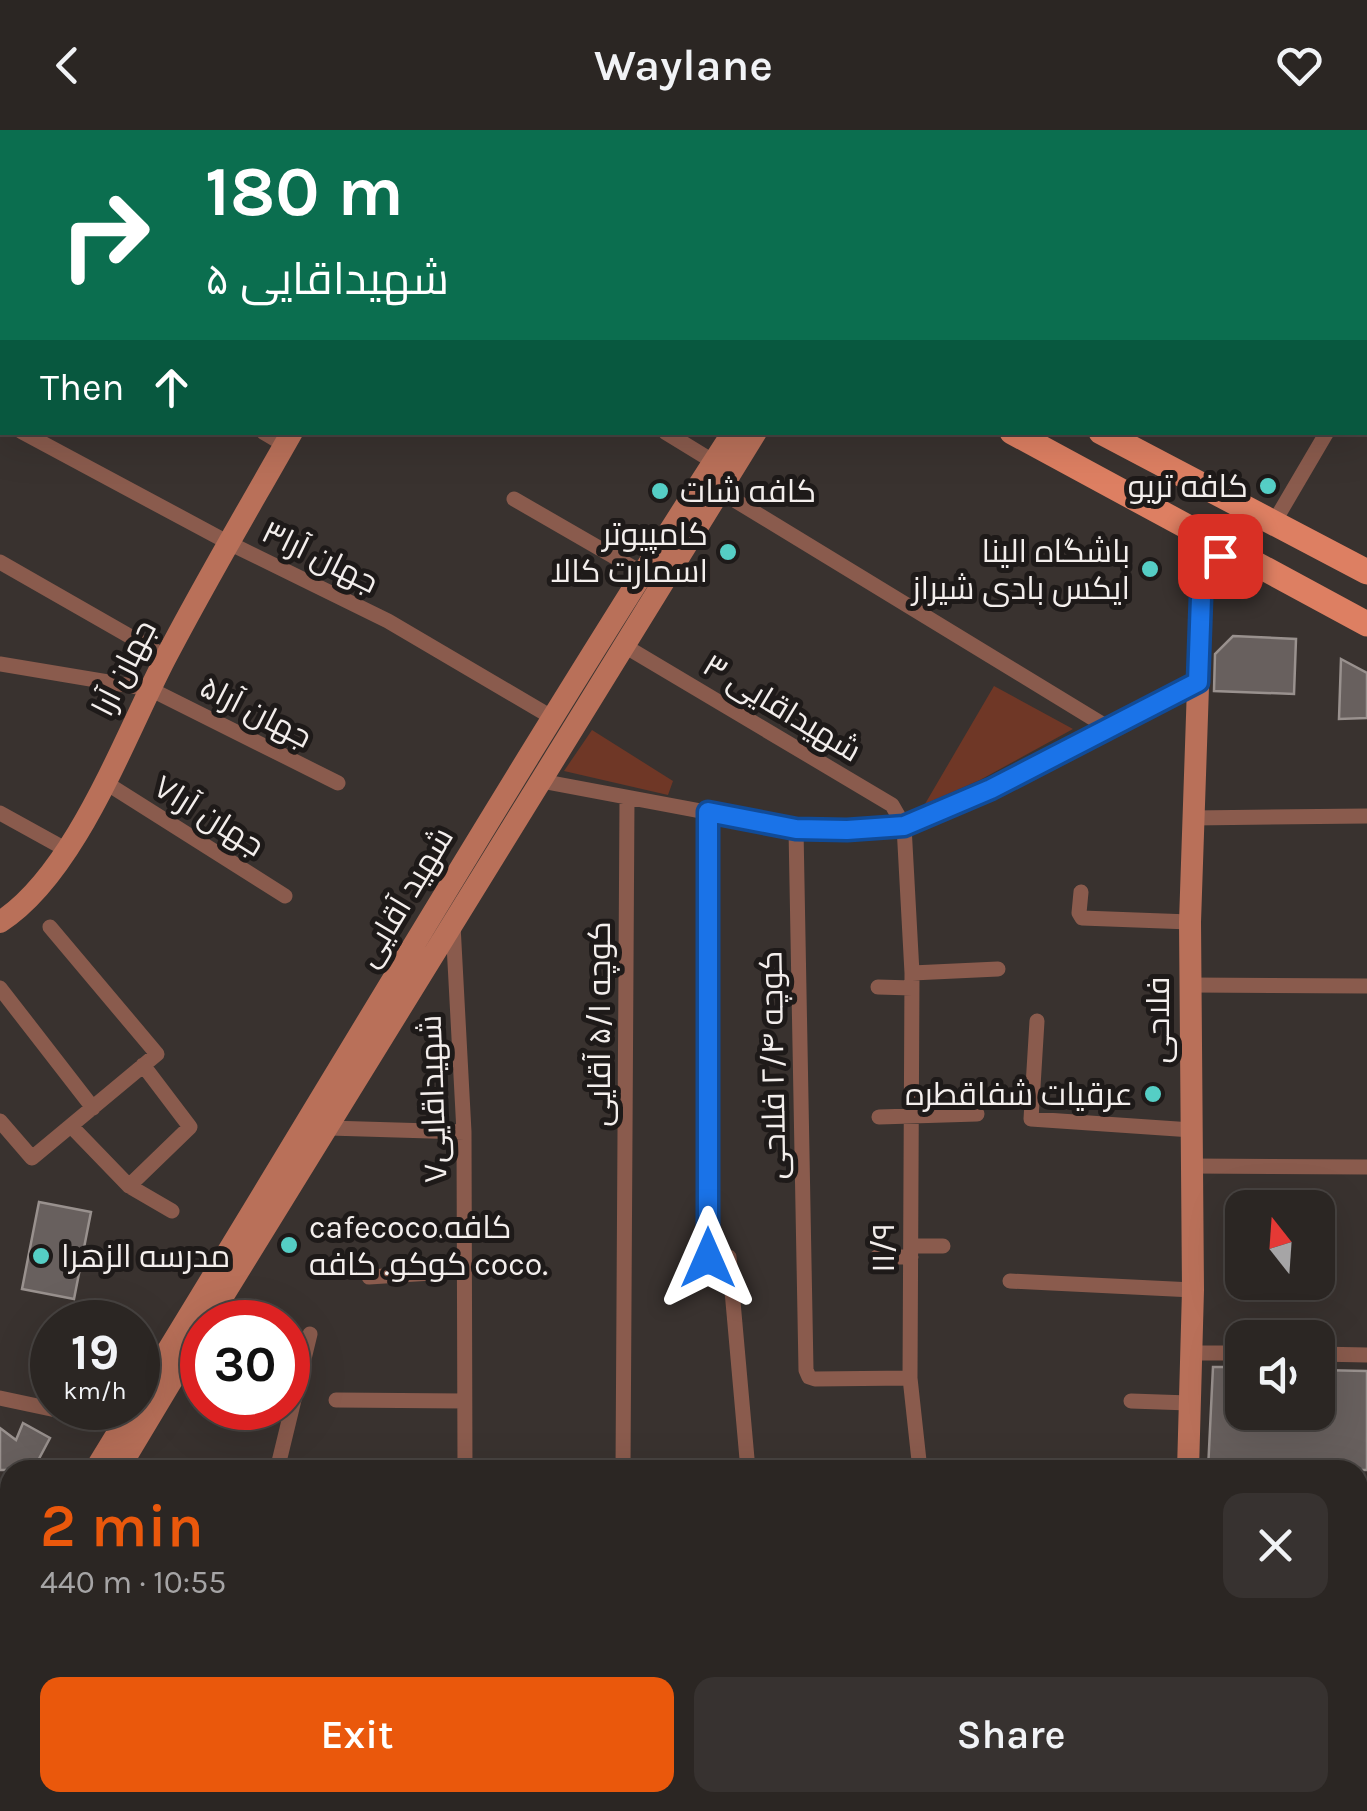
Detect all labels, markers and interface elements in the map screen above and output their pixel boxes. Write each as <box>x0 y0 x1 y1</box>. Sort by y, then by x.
icon: back <box>40 38 95 93</box>
icon: heart <box>1272 38 1327 93</box>
text: Waylane <box>594 39 773 91</box>
text: 180 m <box>205 151 404 233</box>
icon: right <box>40 170 170 300</box>
text: ۵ شهیداقایی <box>205 253 449 305</box>
icon: ahead <box>144 360 199 415</box>
text: Then <box>40 365 124 410</box>
place label: کافه تریو <box>1128 468 1248 505</box>
place label: کافه شات <box>680 473 816 510</box>
marker: کافه تریو <box>1257 475 1279 497</box>
marker: کافه شات <box>649 480 671 502</box>
street label: جهان آرا۳ <box>256 513 384 601</box>
pin <box>1178 514 1263 599</box>
place label: کامپیوتر اسمارت کالا <box>551 516 708 590</box>
icon: arrive <box>1193 529 1248 584</box>
place label: باشگاه الینا ایکس بادی شیراز <box>910 533 1130 607</box>
marker: کامپیوتر اسمارت کالا <box>717 541 739 563</box>
marker: باشگاه الینا ایکس بادی شیراز <box>1139 558 1161 580</box>
street label: جهان آرا <box>84 614 164 722</box>
street label: ۳ شهیداقایی <box>696 646 868 770</box>
street label: جهان آرا۵ <box>194 668 318 756</box>
street label: جهان آرا۷ <box>147 768 271 864</box>
street label: شهید آقایی <box>349 821 461 973</box>
street label: کوچه ۵/۱ آقایی <box>581 921 620 1127</box>
street label: کوچه ۲/۴ فلاحی <box>753 950 795 1180</box>
street label: فلاحی <box>1140 977 1177 1063</box>
street label: شهیداقایی۷ <box>412 1014 454 1184</box>
place label: عرقیات شفاقطره <box>905 1076 1133 1113</box>
marker: عرقیات شفاقطره <box>1142 1083 1164 1105</box>
north arrow <box>1225 1190 1335 1300</box>
map controls <box>1225 1190 1335 1430</box>
position arrow <box>656 1206 760 1310</box>
place label: cafecoco.کافه کوکو. کافه coco. <box>309 1209 548 1283</box>
street label: ۱۱/۹ <box>865 1223 902 1273</box>
marker: cafecoco.کافه کوکو. کافه coco. <box>278 1234 300 1256</box>
place label: مدرسه الزهرا <box>61 1238 230 1275</box>
marker: مدرسه الزهرا <box>30 1245 52 1267</box>
speed limit sign: 30 <box>180 1300 310 1430</box>
button: sound <box>1225 1320 1335 1430</box>
text: 19 <box>71 1323 119 1382</box>
text: km/h <box>63 1376 127 1405</box>
text: 2 min <box>40 1491 204 1561</box>
button: close <box>1223 1493 1328 1598</box>
text: 440 m · 10:55 <box>40 1564 226 1601</box>
button: Exit <box>40 1677 674 1792</box>
button: Share <box>694 1677 1328 1792</box>

